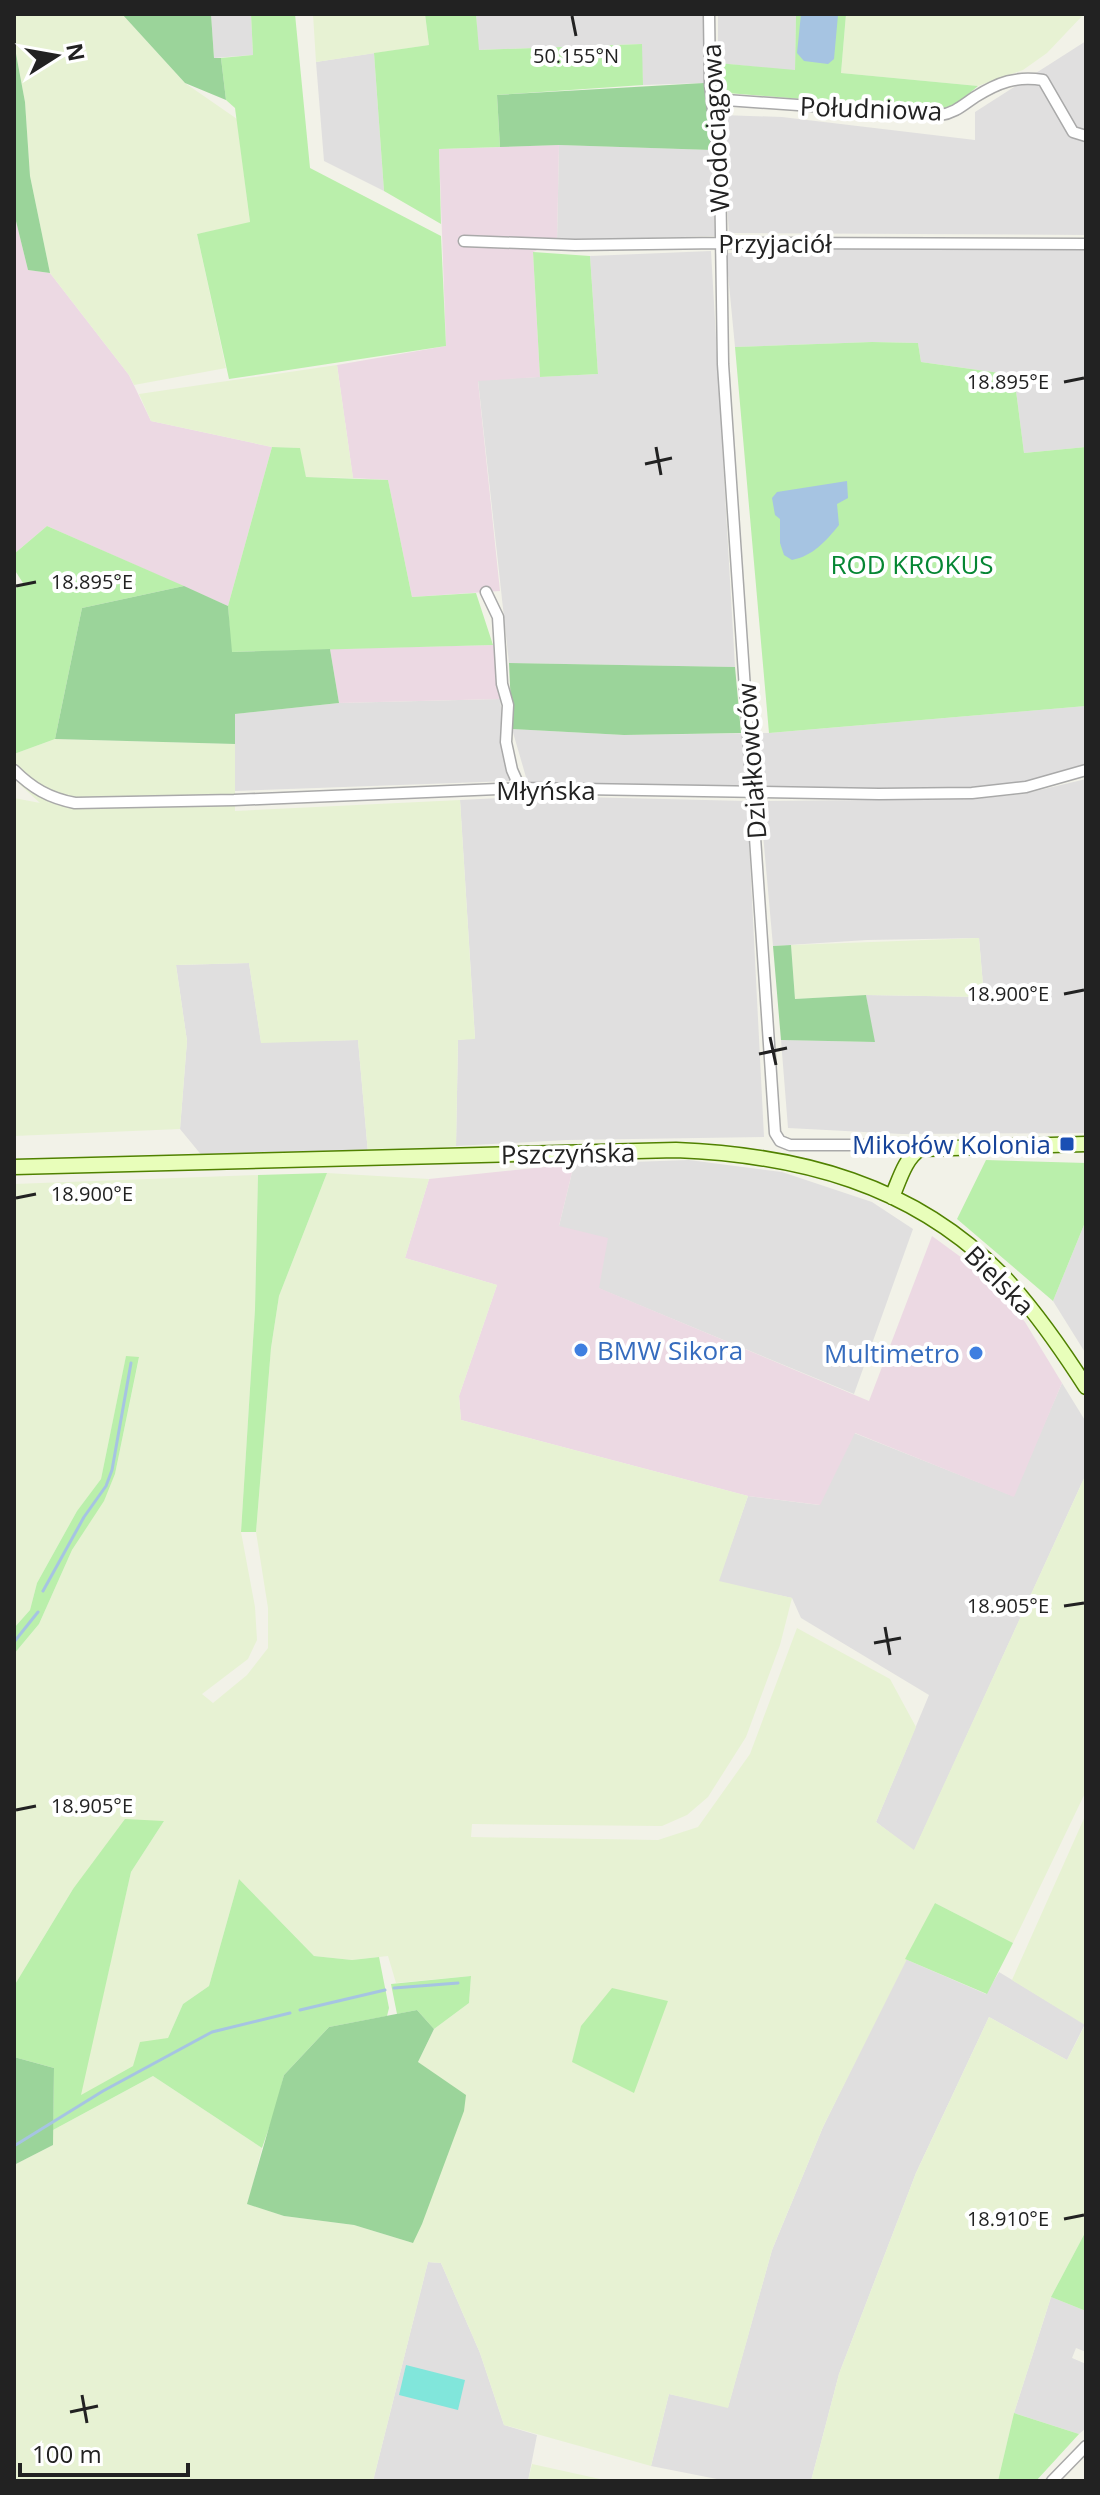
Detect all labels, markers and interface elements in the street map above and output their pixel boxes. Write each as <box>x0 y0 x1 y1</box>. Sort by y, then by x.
north arrow <box>16 16 96 96</box>
text: N <box>60 40 93 64</box>
text: 50.155°N <box>533 42 619 69</box>
street label: Wodociągowa <box>693 43 737 213</box>
street label: Południowa <box>799 88 943 128</box>
street label: Przyjaciół <box>718 225 832 261</box>
text: 18.895°E <box>967 368 1049 395</box>
park label: ROD KROKUS <box>830 546 994 582</box>
text: 18.895°E <box>51 568 133 595</box>
street label: Działkowców <box>728 682 774 840</box>
street label: Młyńska <box>496 772 596 808</box>
text: 18.900°E <box>967 980 1049 1007</box>
place label: Mikołów Kolonia <box>852 1126 1051 1162</box>
street label: Pszczyńska <box>501 1134 635 1172</box>
marker: Mikołów Kolonia <box>1058 1135 1076 1153</box>
text: 18.900°E <box>51 1180 133 1207</box>
street label: Bielska <box>957 1237 1043 1323</box>
place label: BMW Sikora <box>597 1332 743 1368</box>
place label: Multimetro <box>824 1335 960 1371</box>
marker: BMW Sikora <box>572 1341 590 1359</box>
marker: Multimetro <box>967 1344 985 1362</box>
text: 18.905°E <box>967 1592 1049 1619</box>
text: 18.905°E <box>51 1792 133 1819</box>
text: 18.910°E <box>967 2205 1049 2232</box>
scale bar <box>20 2427 188 2477</box>
text: 100 m <box>32 2437 102 2470</box>

